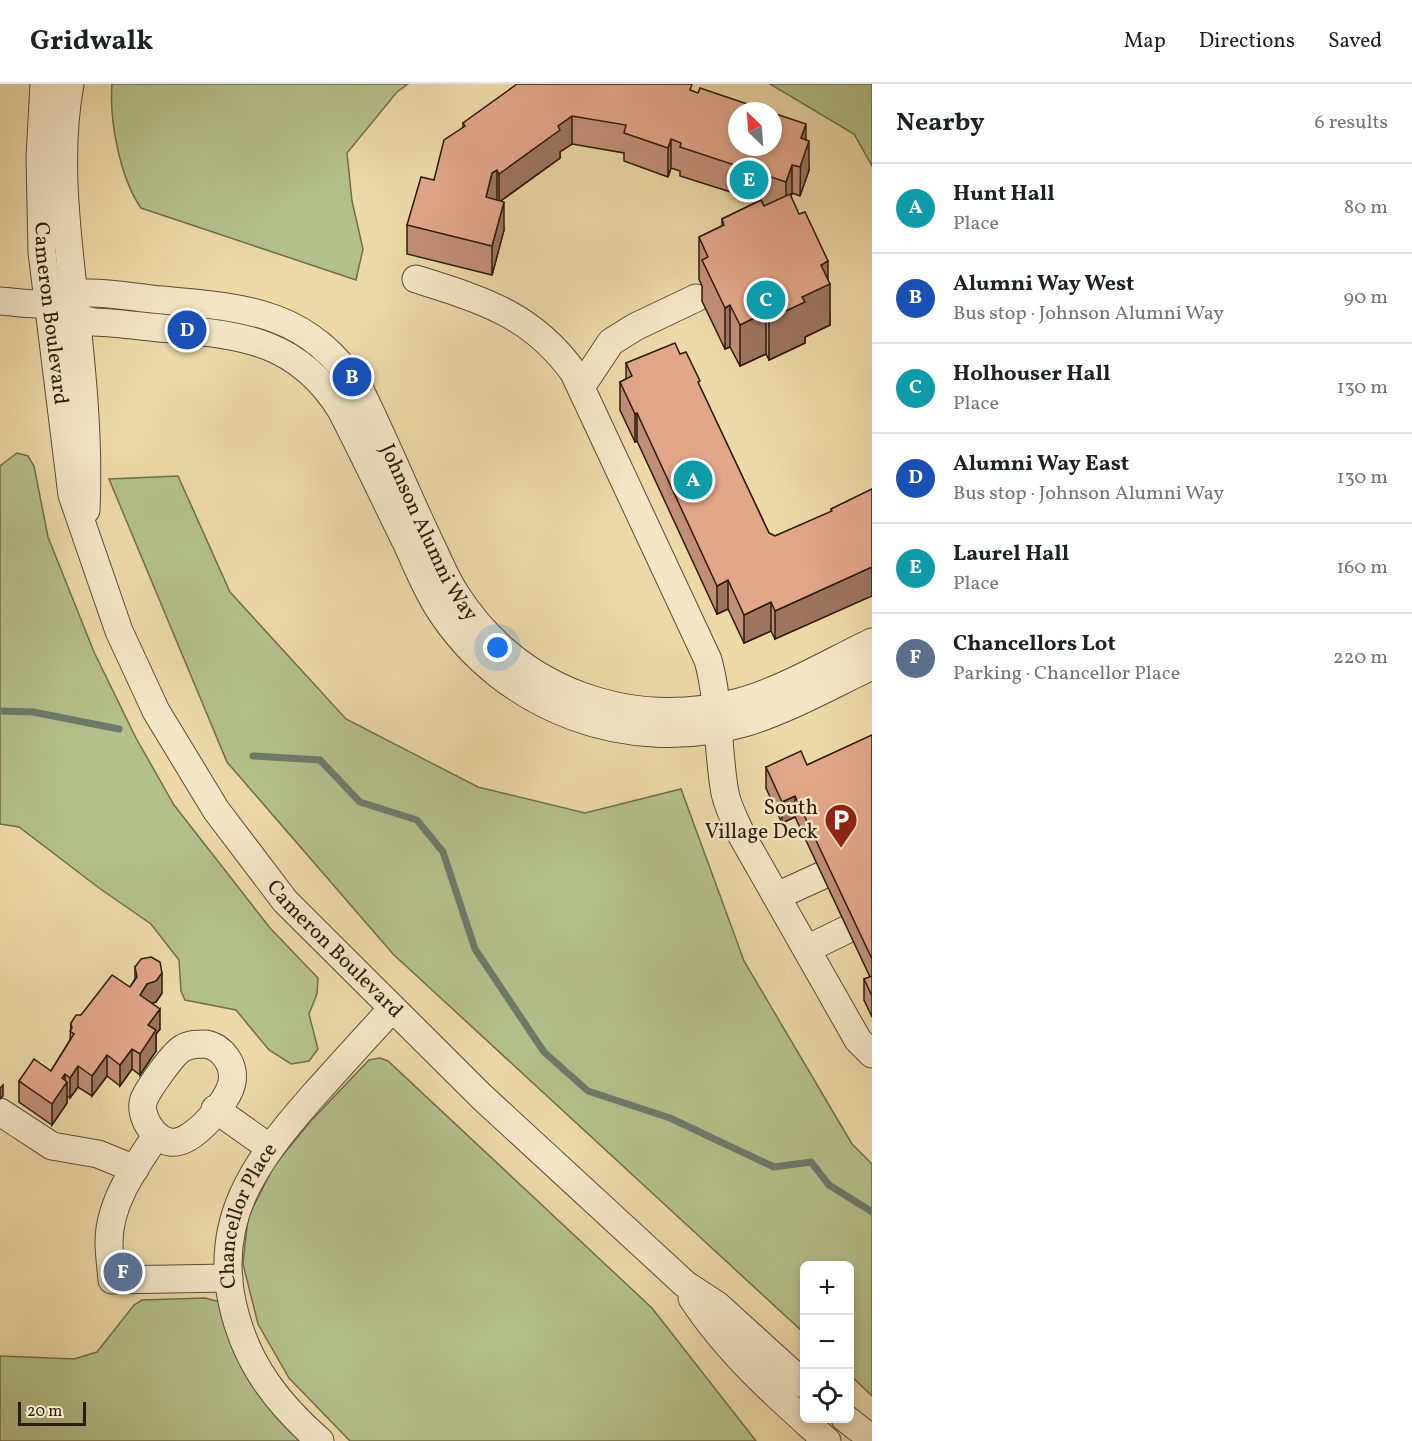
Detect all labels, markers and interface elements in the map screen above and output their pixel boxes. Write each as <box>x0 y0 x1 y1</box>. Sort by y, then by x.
text: Gridwalk <box>30 22 153 61</box>
text: Map <box>1124 27 1166 56</box>
text: Directions <box>1199 27 1295 56</box>
text: Saved <box>1328 27 1382 56</box>
north arrow <box>728 102 782 156</box>
text: Nearby <box>896 105 985 141</box>
text: 6 results <box>1315 109 1388 137</box>
pin: E <box>730 158 768 202</box>
text: Hunt Hall <box>953 179 1055 210</box>
text: A <box>908 194 923 222</box>
text: 80 m <box>1344 194 1388 222</box>
text: Place <box>953 210 999 238</box>
street label: Cameron Boulevard <box>27 222 75 406</box>
text: Alumni Way West <box>953 269 1134 300</box>
pin: C <box>746 278 786 322</box>
text: B <box>909 284 922 312</box>
text: 90 m <box>1344 284 1388 312</box>
text: Bus stop · Johnson Alumni Way <box>953 300 1224 328</box>
pin: D <box>168 308 207 352</box>
pin: B <box>332 354 372 400</box>
text: Holhouser Hall <box>953 359 1110 390</box>
text: C <box>909 374 922 402</box>
text: 130 m <box>1337 374 1388 402</box>
text: Place <box>953 390 999 418</box>
street label: Johnson Alumni Way <box>373 439 485 628</box>
text: Alumni Way East <box>953 449 1129 480</box>
pin: A <box>674 458 712 502</box>
text: D <box>908 464 923 492</box>
text: 130 m <box>1337 464 1388 492</box>
text: Bus stop · Johnson Alumni Way <box>953 480 1224 508</box>
text: Laurel Hall <box>953 539 1069 570</box>
text: E <box>909 554 922 582</box>
text: 160 m <box>1336 554 1388 582</box>
text: Place <box>953 570 999 598</box>
text: Chancellors Lot <box>953 629 1116 660</box>
your location <box>483 633 512 662</box>
text: F <box>910 644 921 672</box>
text: 220 m <box>1333 644 1388 672</box>
text: Parking · Chancellor Place <box>953 660 1180 688</box>
place label: South Village Deck <box>705 794 819 847</box>
parking icon: South Village Deck <box>823 802 859 849</box>
street label: Cameron Boulevard <box>260 874 409 1025</box>
street label: Chancellor Place <box>213 1137 284 1290</box>
pin: F <box>104 1250 142 1294</box>
map controls <box>800 1261 854 1423</box>
button: + <box>800 1261 854 1315</box>
button: − <box>800 1315 854 1369</box>
button: locate <box>800 1369 854 1423</box>
scale bar <box>18 1399 86 1426</box>
text: 20 m <box>27 1401 62 1423</box>

